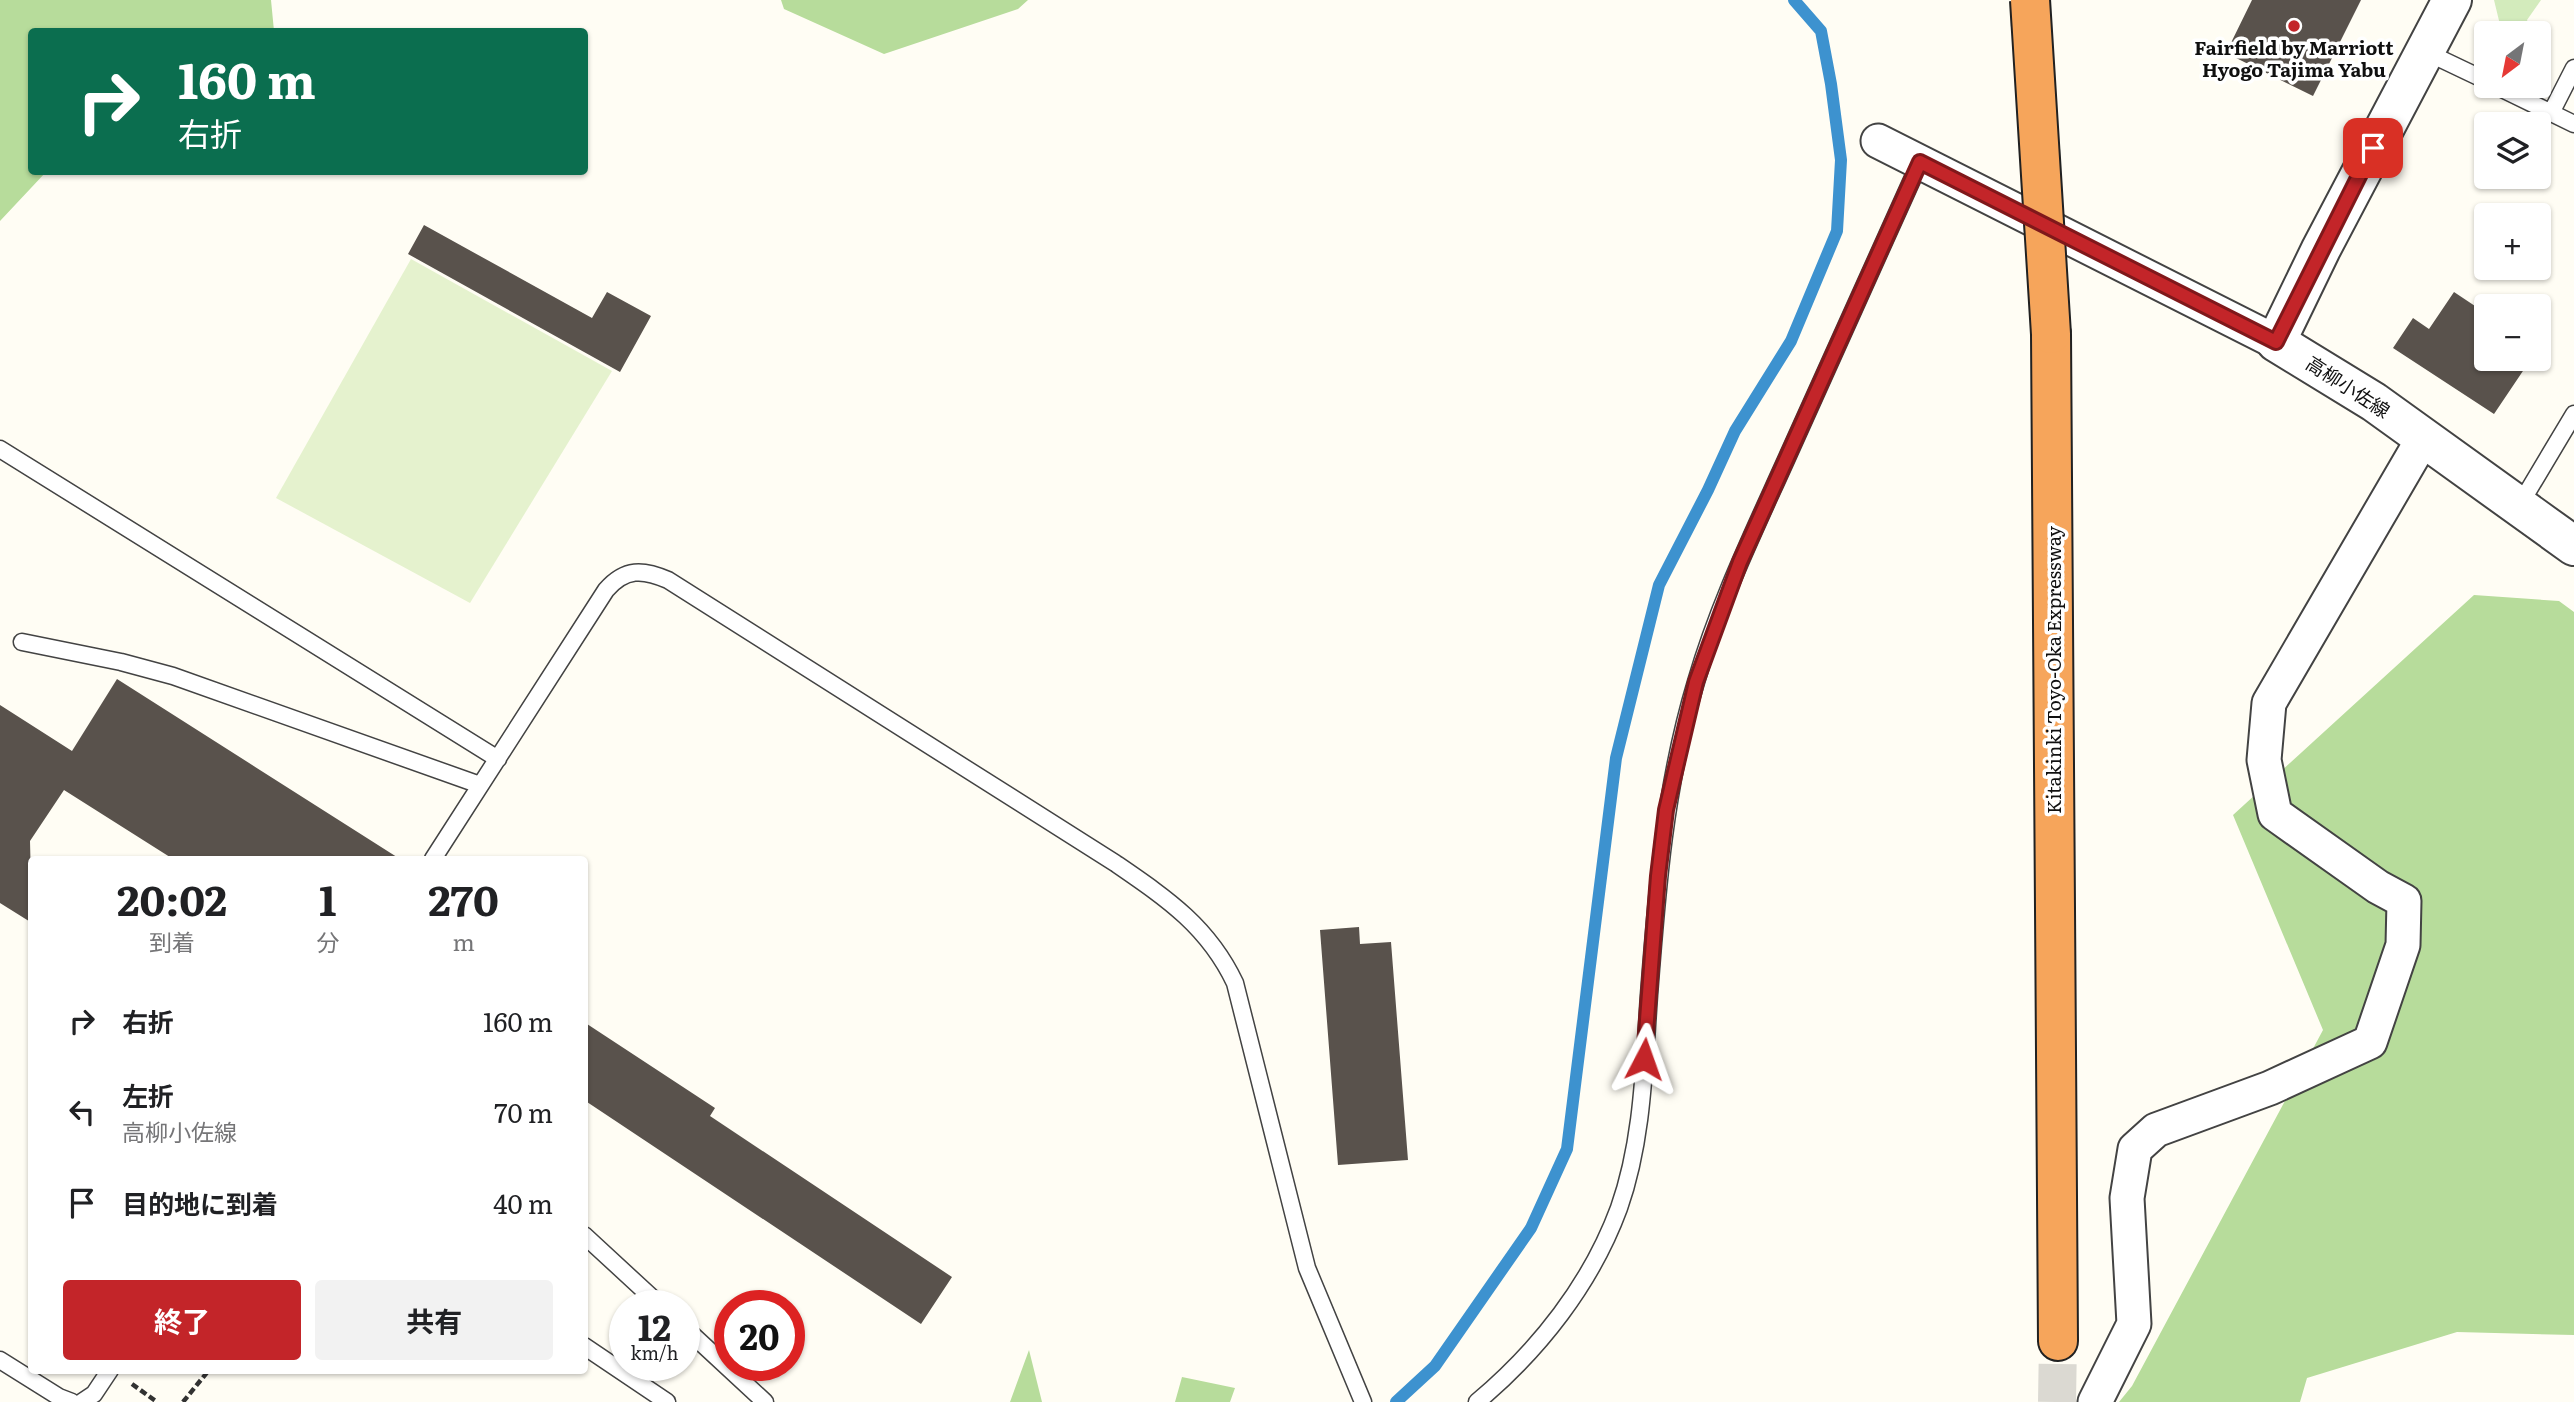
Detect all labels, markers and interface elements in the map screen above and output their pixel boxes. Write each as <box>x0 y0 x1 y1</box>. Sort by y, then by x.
marker: Fairfield by Marriott Hyogo Tajima Yabu <box>2286 18 2302 34</box>
north arrow <box>2474 21 2552 98</box>
map controls <box>2474 21 2551 371</box>
place label: Fairfield by Marriott Hyogo Tajima Yabu <box>2194 33 2394 83</box>
text: 160 m <box>178 41 316 114</box>
icon: right <box>63 56 154 147</box>
text: 右折 <box>178 108 242 156</box>
button: layers <box>2474 112 2551 189</box>
pin <box>2343 118 2403 178</box>
icon: arrive <box>2354 129 2392 167</box>
button: + <box>2474 203 2551 280</box>
button: − <box>2474 294 2551 371</box>
street label: 高柳小佐線 <box>2301 349 2396 424</box>
street label: Kitakinki Toyo-Oka Expressway <box>2039 526 2067 814</box>
text: 20:02 <box>117 867 227 929</box>
text: 1 <box>319 867 336 929</box>
text: 270 <box>428 867 499 929</box>
text: 到着 <box>149 924 195 958</box>
text: 分 <box>316 924 339 958</box>
text: m <box>452 924 475 958</box>
text: 右折 <box>122 1001 174 1040</box>
text: 160 m <box>483 1001 553 1040</box>
icon: right <box>63 1002 101 1040</box>
position arrow <box>1607 1022 1681 1096</box>
text: 左折 <box>122 1075 174 1114</box>
text: 70 m <box>494 1092 553 1131</box>
icon: left <box>63 1093 101 1131</box>
text: 高柳小佐線 <box>122 1114 237 1148</box>
text: 目的地に到着 <box>122 1183 278 1222</box>
text: 40 m <box>493 1183 553 1222</box>
icon: arrive <box>63 1184 101 1222</box>
button: 終了 <box>63 1280 301 1360</box>
button: 共有 <box>315 1280 553 1360</box>
speed limit sign: 20 <box>714 1290 805 1381</box>
text: 12 <box>638 1300 671 1352</box>
text: km/h <box>631 1339 678 1366</box>

